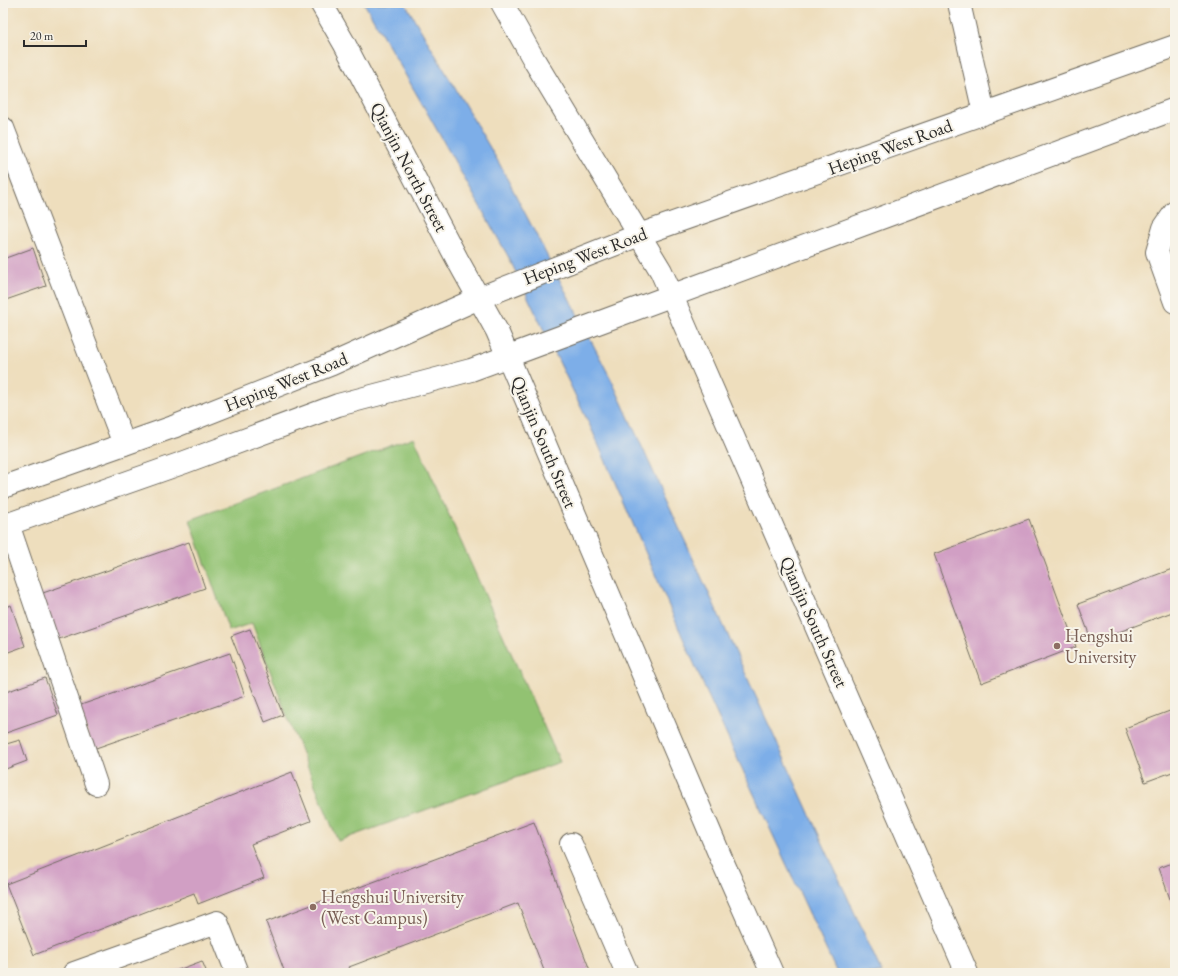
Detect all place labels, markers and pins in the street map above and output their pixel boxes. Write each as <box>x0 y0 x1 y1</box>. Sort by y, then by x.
place label: Hengshui University <box>1065 624 1137 668</box>
marker: Hengshui University <box>1052 641 1062 651</box>
place label: Hengshui University (West Campus) <box>321 885 464 929</box>
marker: Hengshui University (West Campus) <box>308 902 318 912</box>

